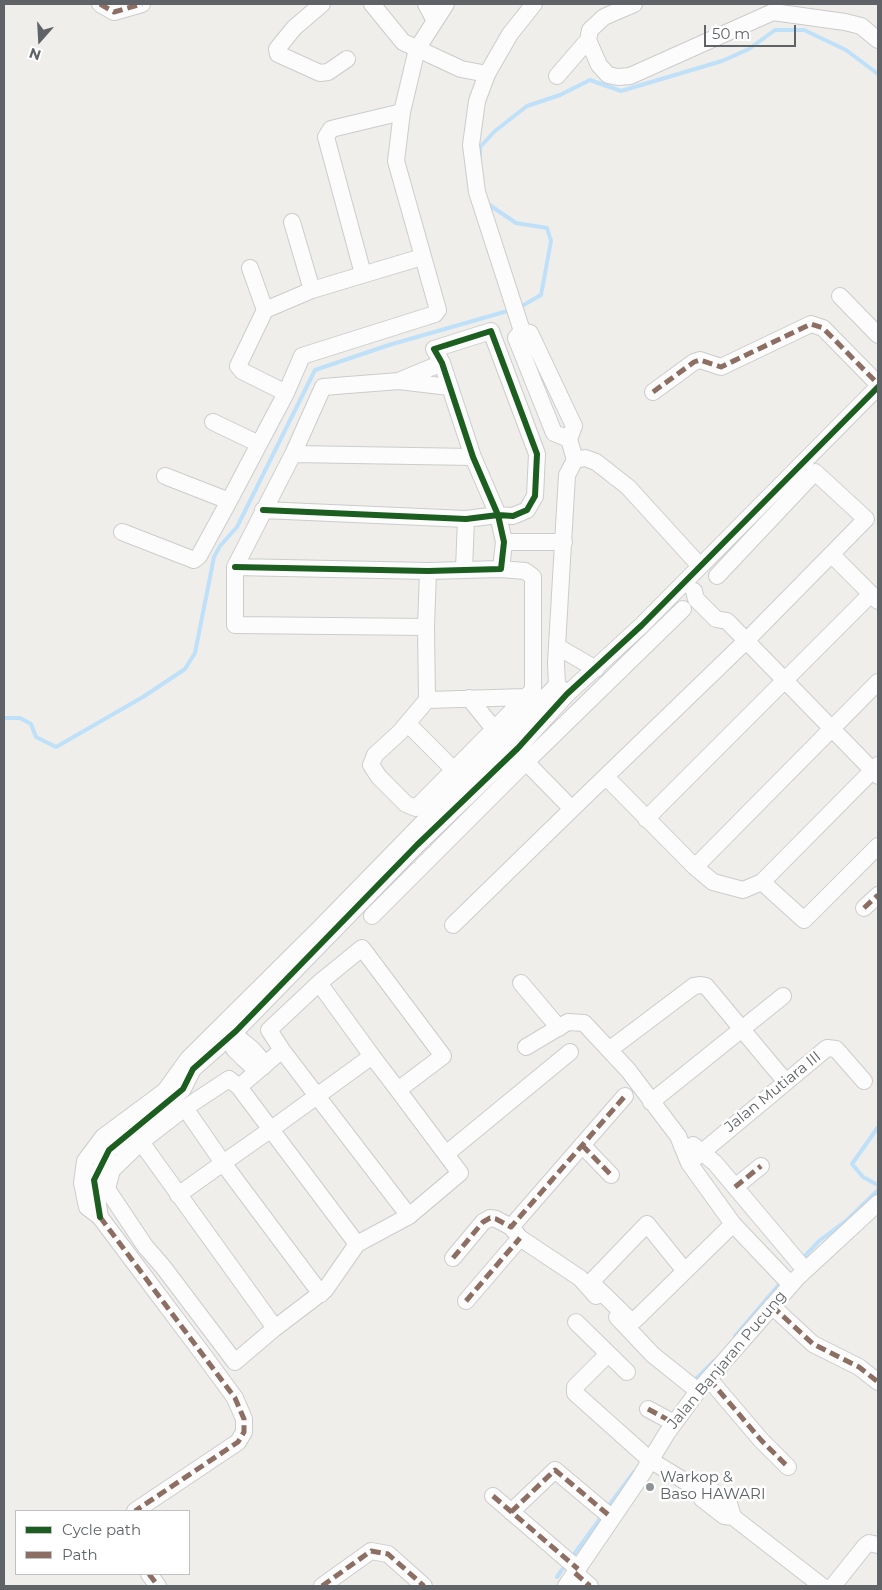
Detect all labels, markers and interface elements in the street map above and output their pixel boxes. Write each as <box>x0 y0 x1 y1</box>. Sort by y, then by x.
north arrow <box>15 15 65 65</box>
scale bar <box>707 15 800 47</box>
text: 50 m <box>712 24 750 43</box>
text: N <box>27 44 43 65</box>
street label: Jalan Mutiara III <box>721 1048 825 1136</box>
street label: Jalan Banjaran Pucung <box>664 1287 790 1433</box>
place label: Warkop & Baso HAWARI <box>660 1469 765 1504</box>
marker: Warkop & Baso HAWARI <box>644 1481 656 1493</box>
legend <box>15 1510 190 1575</box>
text: Cycle path <box>62 1520 141 1539</box>
text: Path <box>62 1545 98 1564</box>

